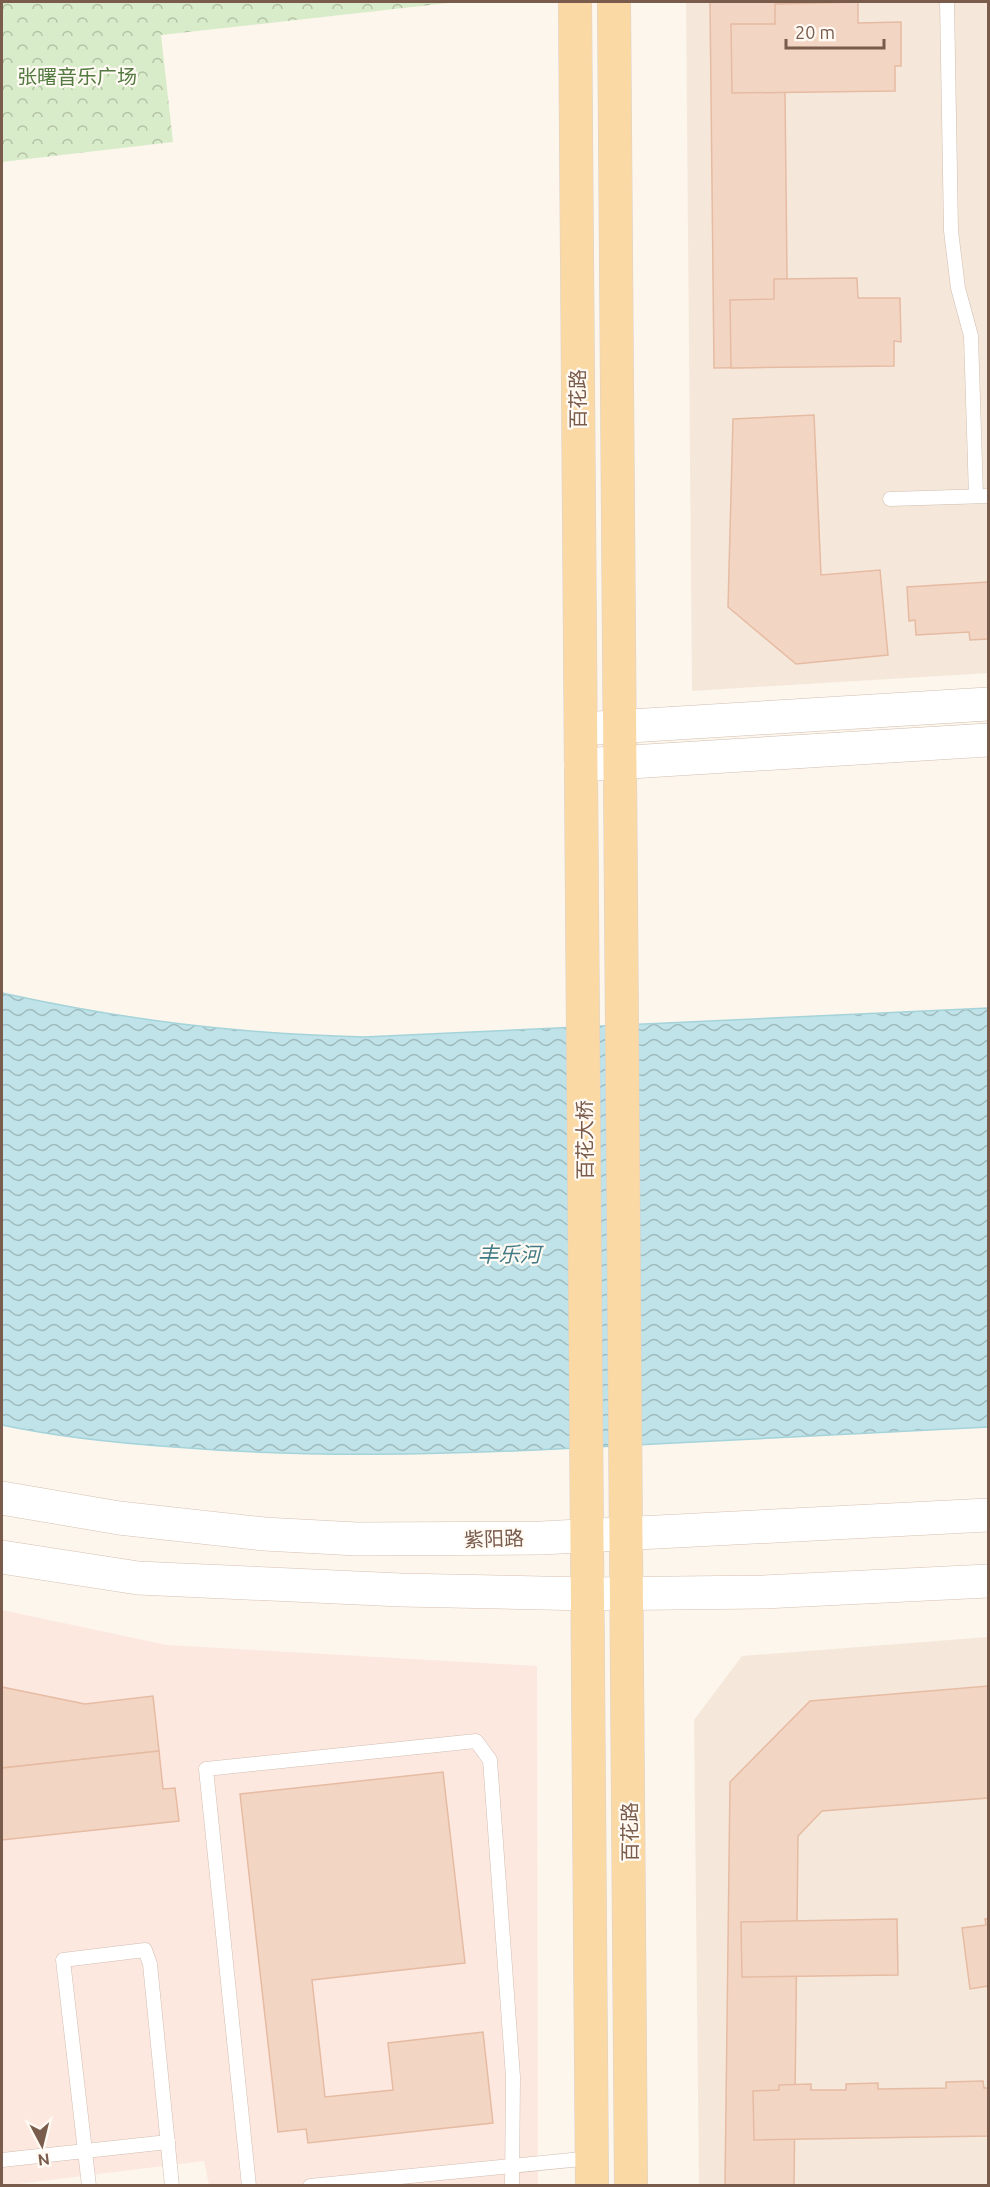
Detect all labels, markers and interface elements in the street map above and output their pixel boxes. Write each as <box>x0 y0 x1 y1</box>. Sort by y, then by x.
scale bar <box>786 12 884 50</box>
text: 20 m <box>795 22 835 42</box>
park label: 张曙音乐广场 <box>17 65 137 88</box>
street label: 百花路 <box>566 369 589 429</box>
street label: 百花大桥 <box>573 1100 596 1180</box>
water label: 丰乐河 <box>478 1242 544 1266</box>
street label: 紫阳路 <box>464 1526 524 1551</box>
street label: 百花路 <box>618 1802 641 1862</box>
north arrow <box>12 2115 72 2175</box>
text: N <box>37 2150 51 2170</box>

